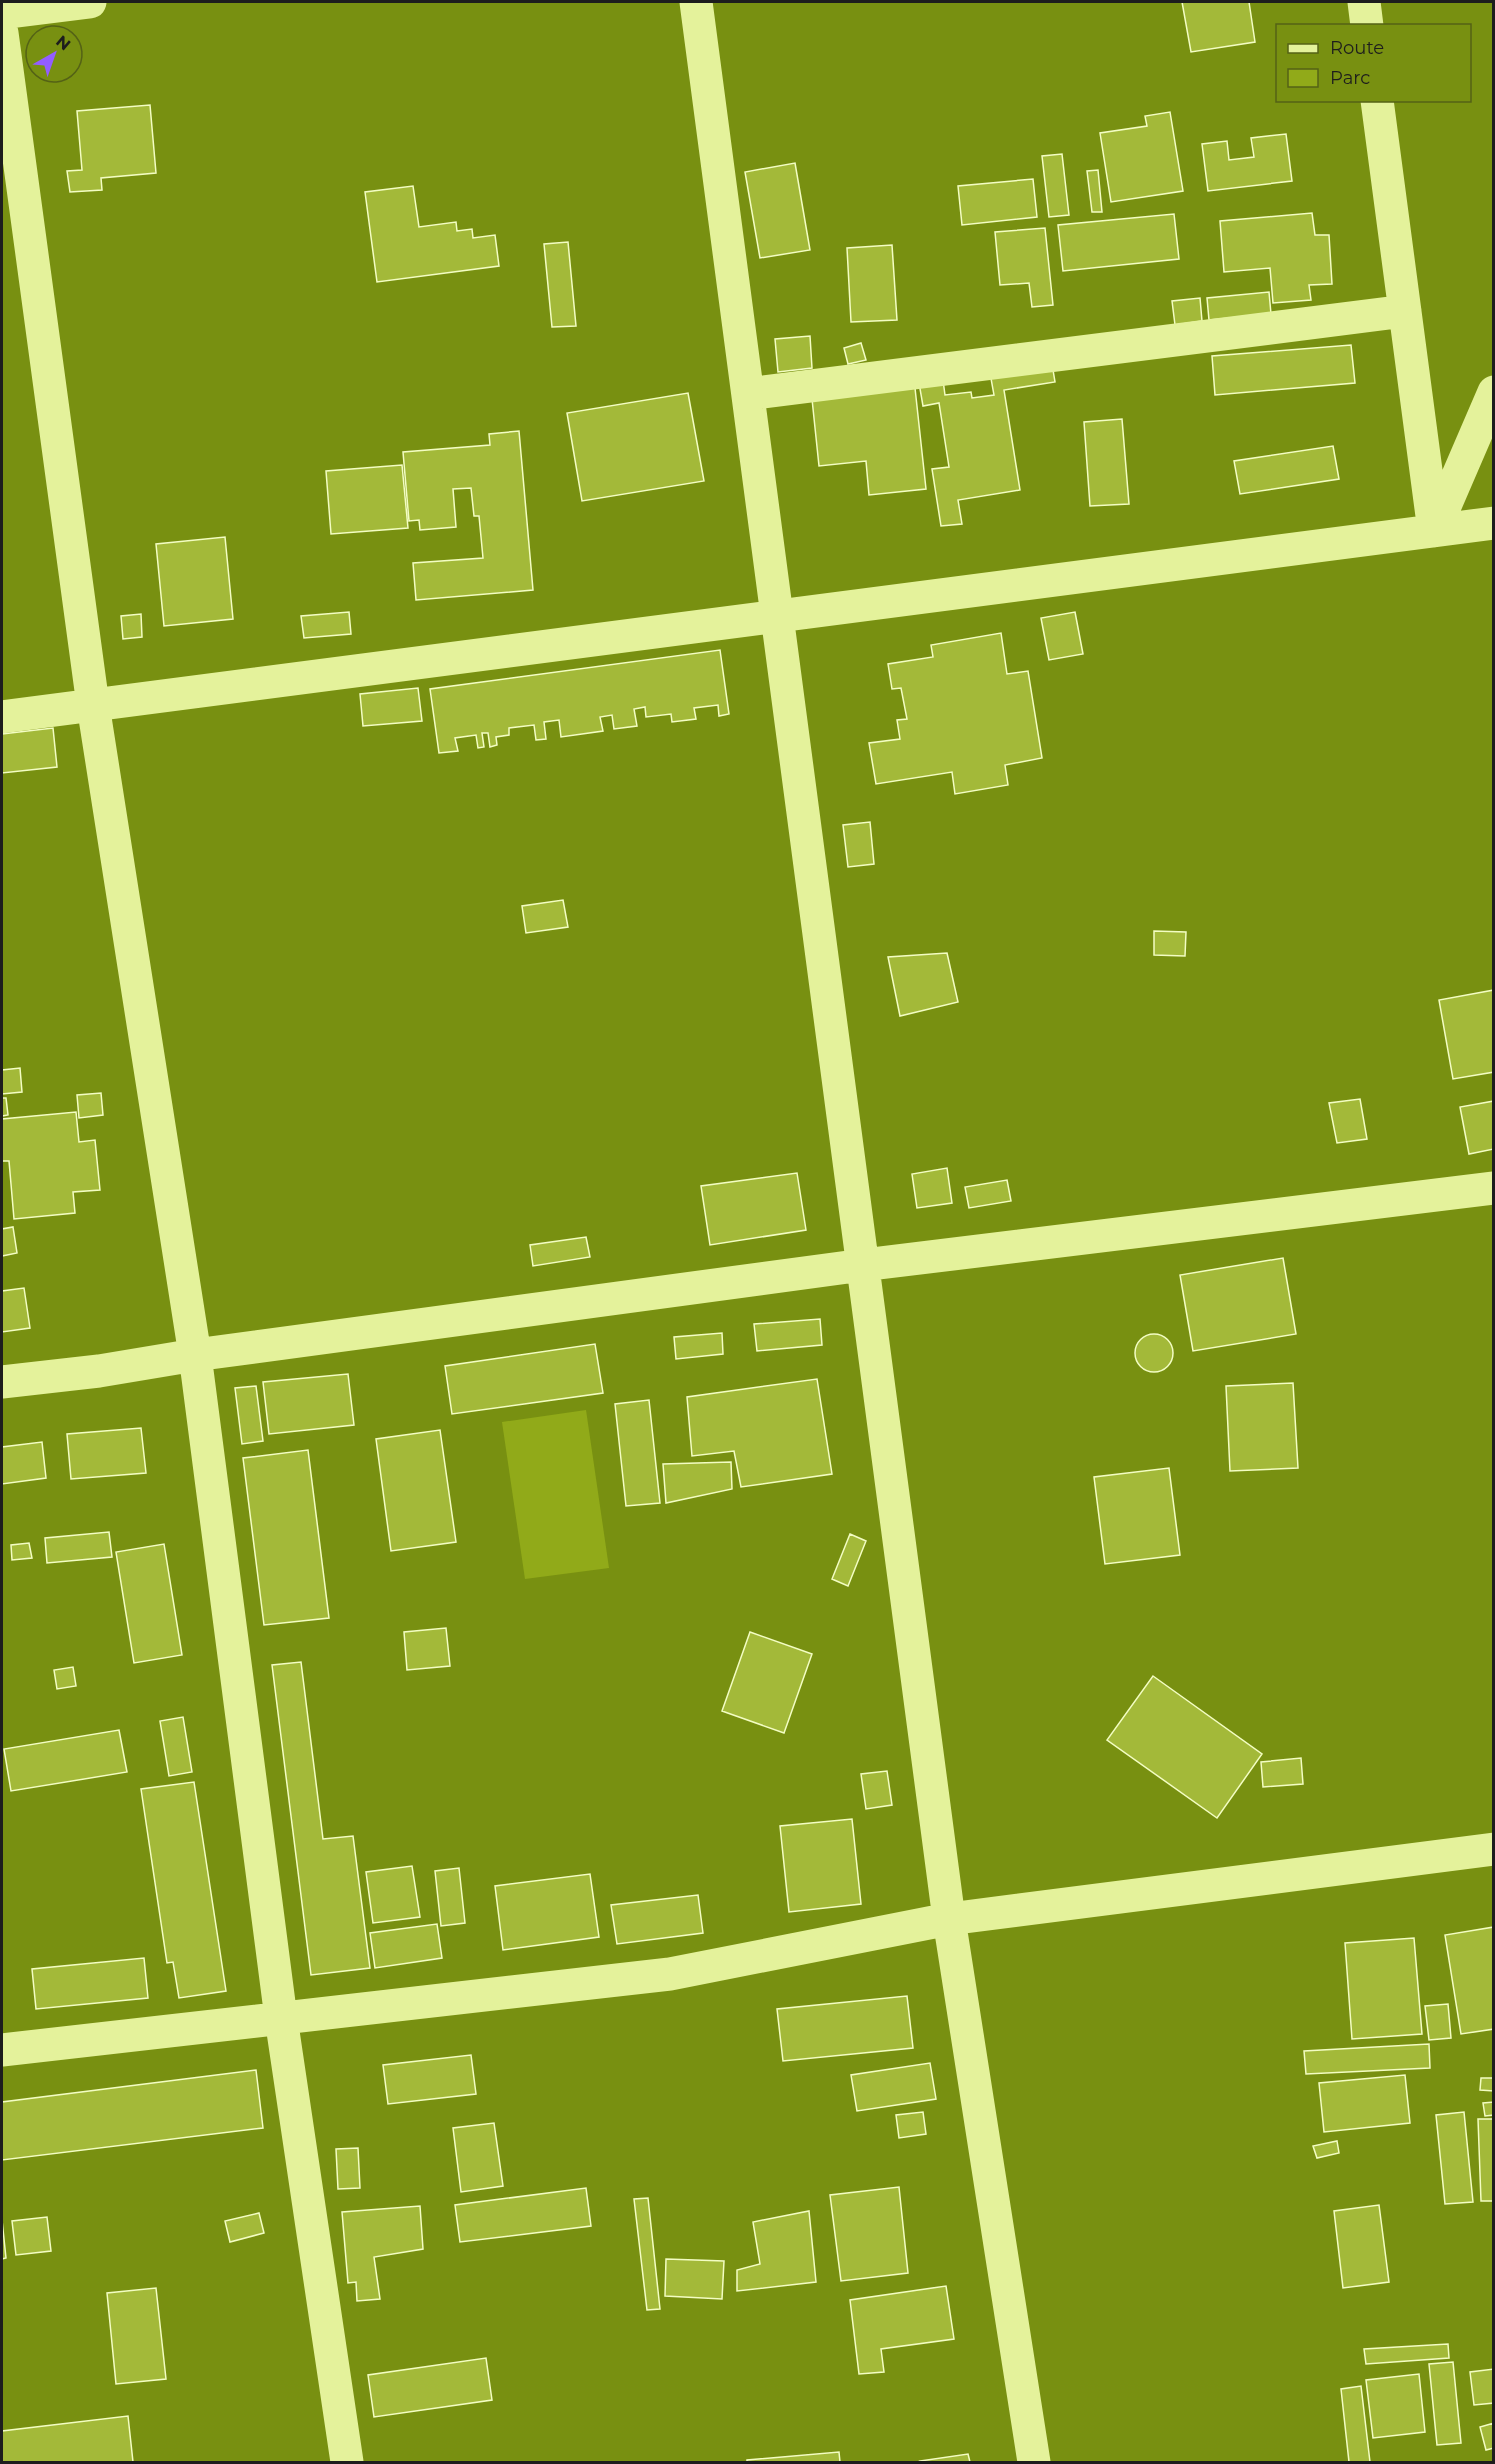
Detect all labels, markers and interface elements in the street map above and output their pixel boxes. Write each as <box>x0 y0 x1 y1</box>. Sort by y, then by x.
north arrow <box>24 24 84 84</box>
legend <box>1276 24 1471 102</box>
text: N <box>52 31 74 54</box>
text: Route <box>1330 37 1384 59</box>
text: Parc <box>1330 67 1370 89</box>

